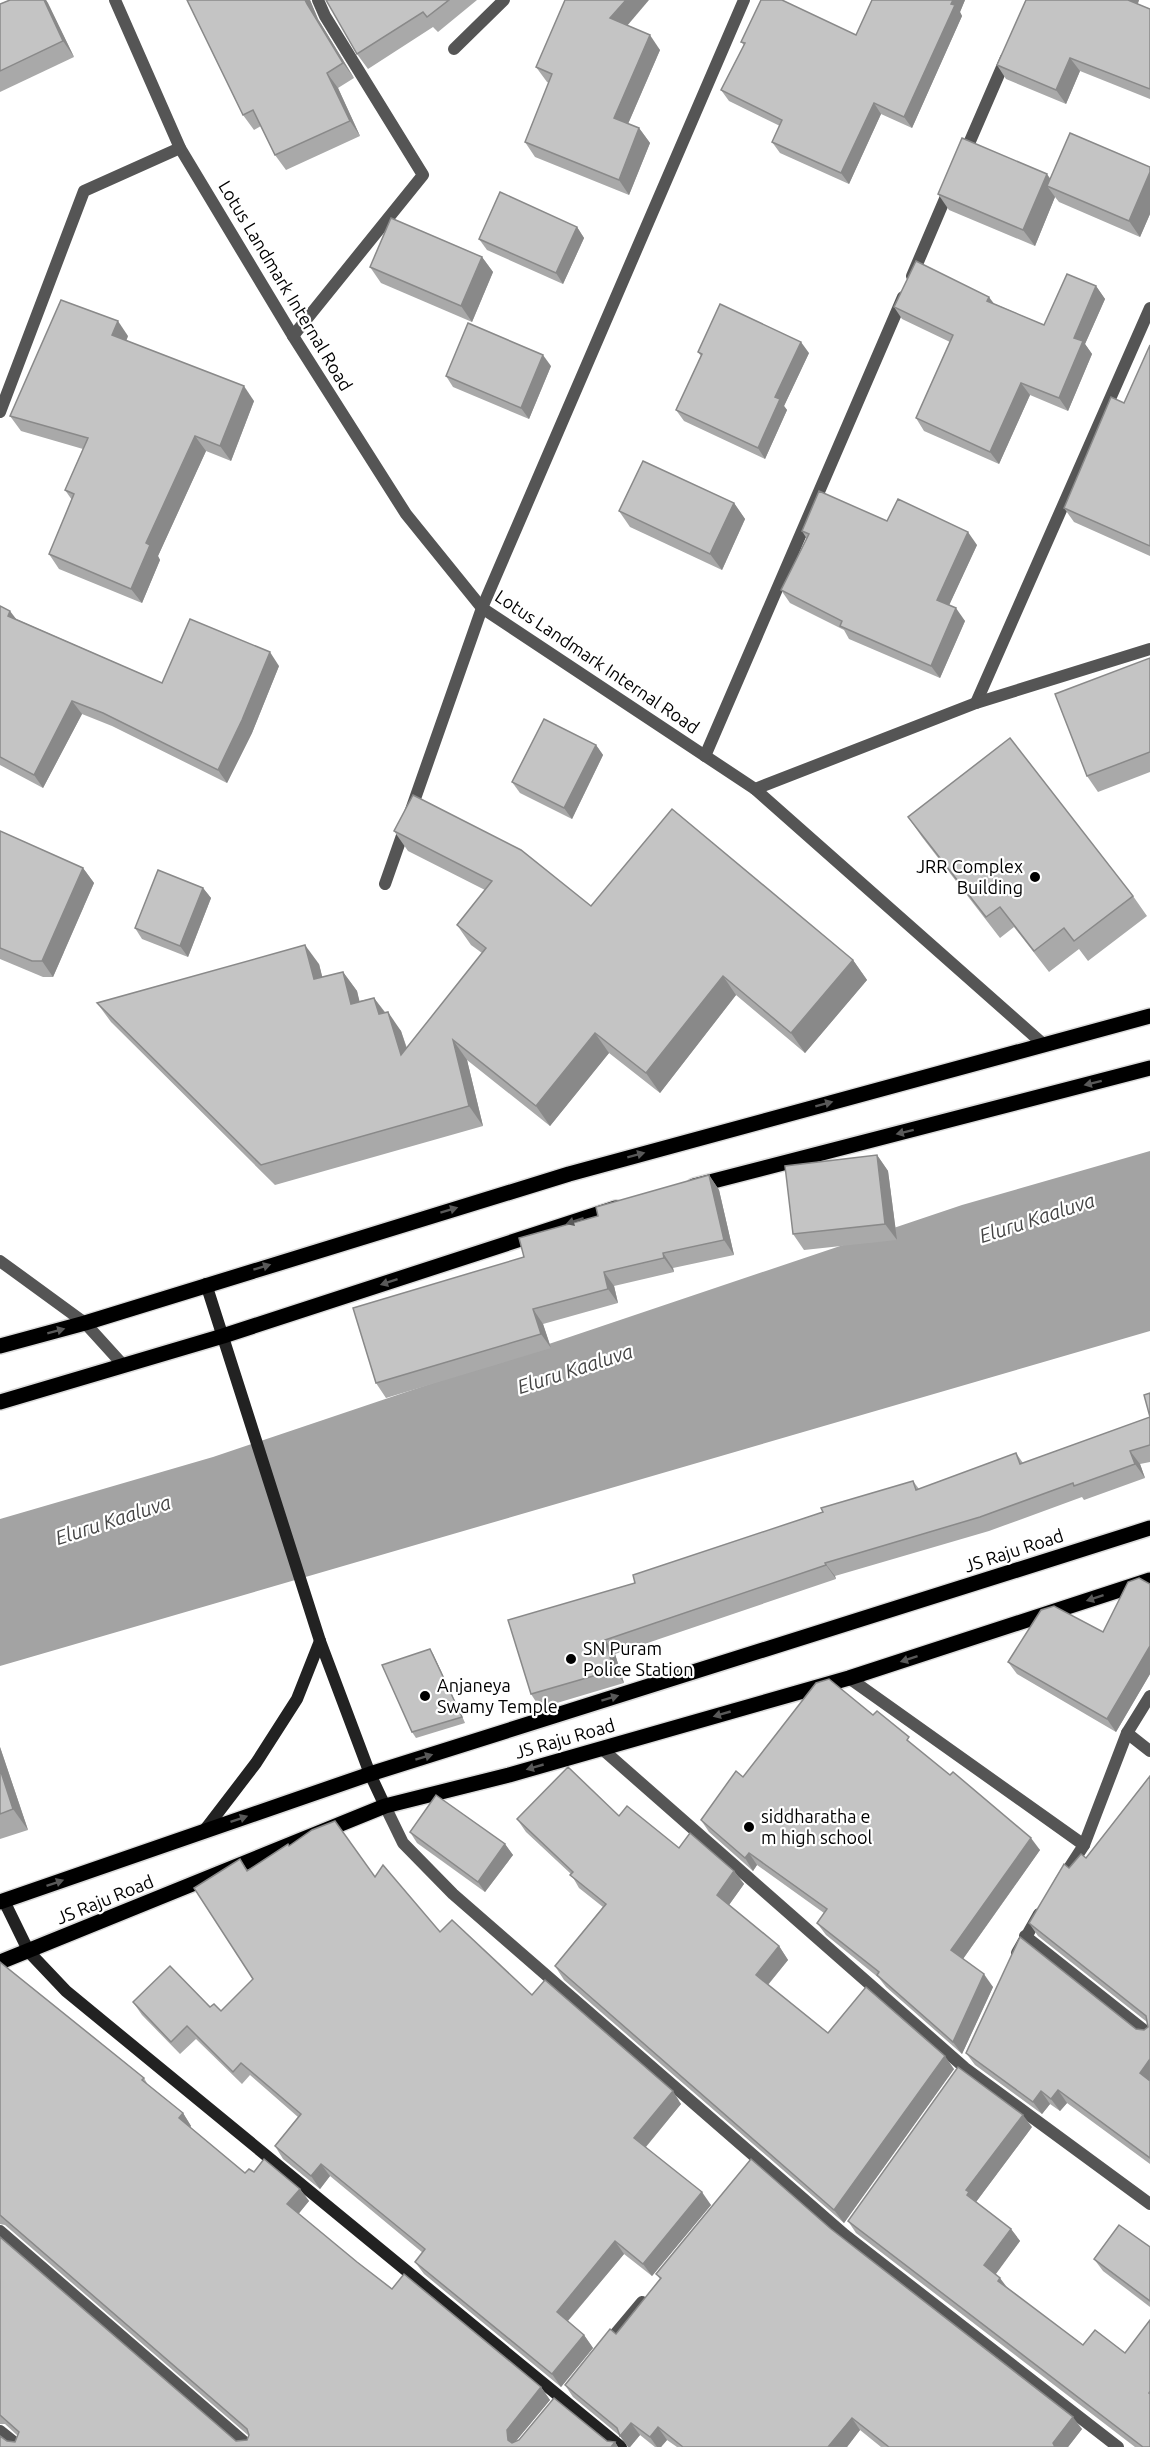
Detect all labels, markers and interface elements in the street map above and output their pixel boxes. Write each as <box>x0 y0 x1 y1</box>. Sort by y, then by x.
street label: Lotus Landmark Internal Road <box>215 177 357 394</box>
street label: Lotus Landmark Internal Road <box>492 585 703 737</box>
place label: JRR Complex Building <box>916 856 1023 897</box>
marker: JRR Complex Building <box>1028 870 1042 884</box>
one-way arrow <box>1084 1079 1102 1088</box>
one-way arrow <box>815 1098 833 1108</box>
one-way arrow <box>895 1127 914 1137</box>
one-way arrow <box>627 1150 645 1160</box>
water label: Eluru Kaaluva <box>976 1188 1098 1247</box>
one-way arrow <box>440 1205 458 1214</box>
one-way arrow <box>566 1217 584 1226</box>
one-way arrow <box>253 1262 271 1271</box>
one-way arrow <box>380 1277 398 1287</box>
one-way arrow <box>47 1325 66 1335</box>
water label: Eluru Kaaluva <box>514 1339 636 1398</box>
water label: Eluru Kaaluva <box>52 1490 174 1549</box>
street label: JS Raju Road <box>962 1525 1066 1575</box>
one-way arrow <box>1086 1594 1104 1604</box>
place label: SN Puram Police Station <box>583 1638 694 1679</box>
marker: SN Puram Police Station <box>564 1652 578 1666</box>
one-way arrow <box>900 1655 918 1664</box>
place label: Anjaneya Swamy Temple <box>437 1675 558 1716</box>
marker: Anjaneya Swamy Temple <box>418 1689 432 1703</box>
one-way arrow <box>601 1693 619 1702</box>
one-way arrow <box>713 1710 731 1719</box>
street label: JS Raju Road <box>512 1714 617 1762</box>
one-way arrow <box>415 1752 433 1761</box>
one-way arrow <box>526 1763 544 1772</box>
place label: siddharatha e m high school <box>761 1806 873 1847</box>
one-way arrow <box>230 1813 248 1823</box>
marker: siddharatha e m high school <box>742 1820 756 1834</box>
street label: JS Raju Road <box>53 1870 156 1928</box>
one-way arrow <box>46 1878 64 1888</box>

